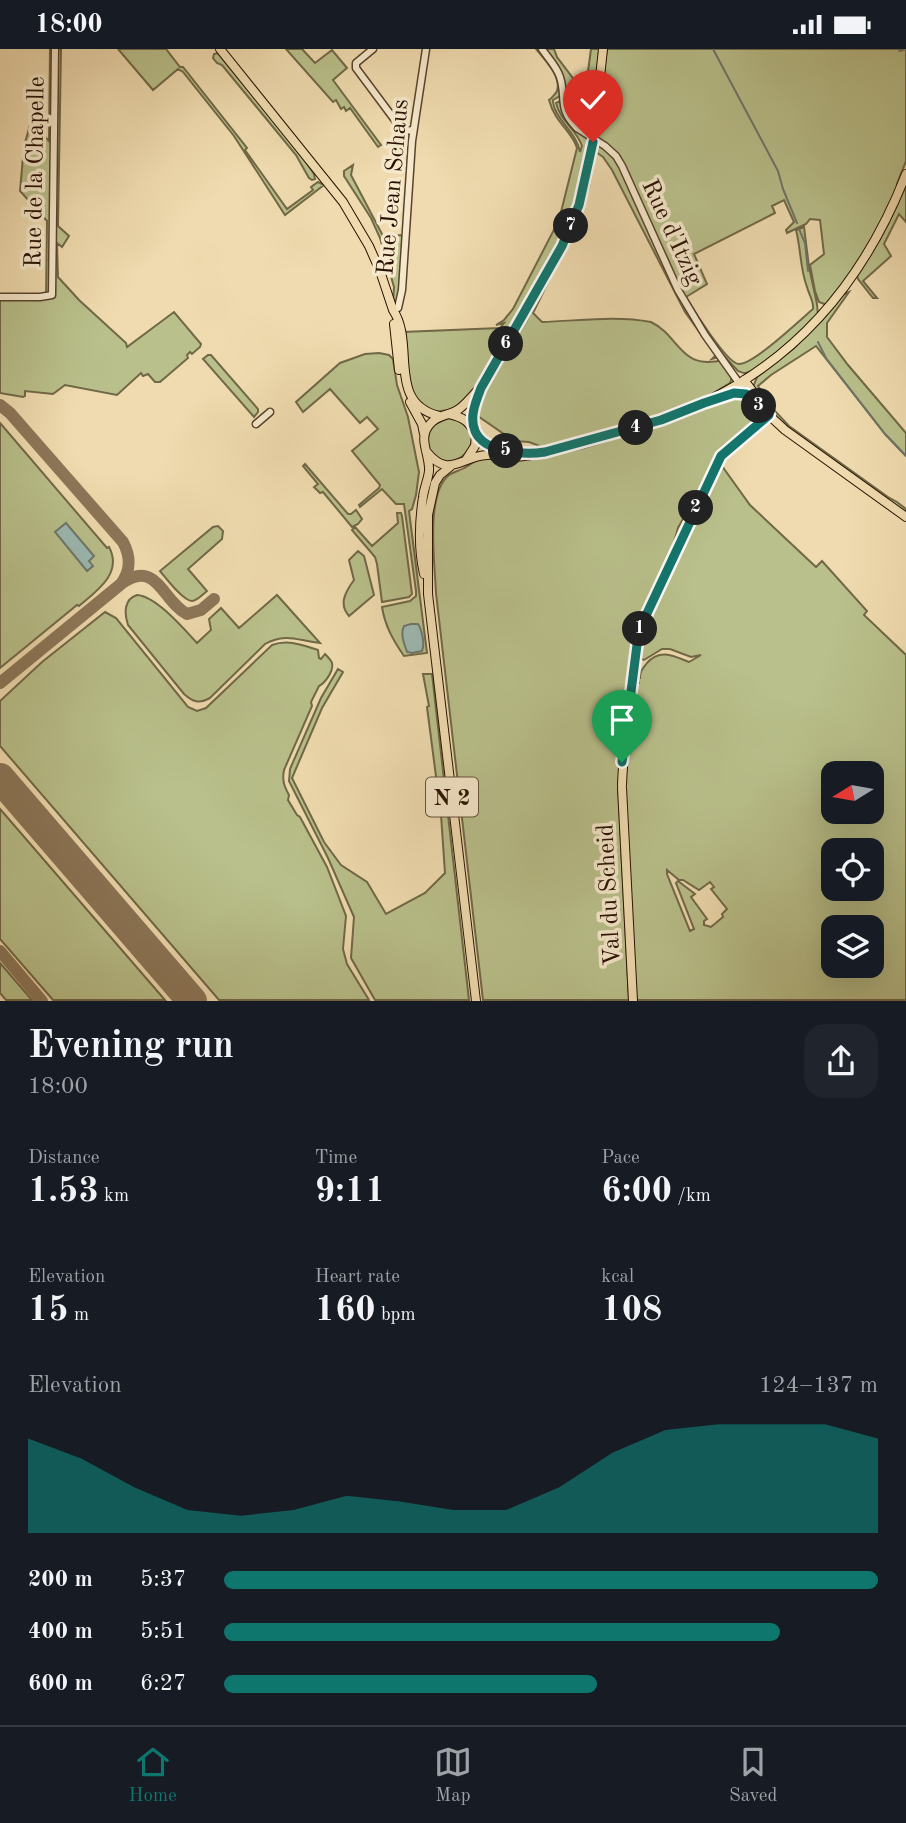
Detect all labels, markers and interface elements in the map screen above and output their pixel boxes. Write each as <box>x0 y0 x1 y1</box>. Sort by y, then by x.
text: 18:00 <box>35 12 103 38</box>
pin <box>563 70 623 142</box>
street label: Rue de la Chapelle <box>22 76 50 268</box>
icon: check <box>574 81 612 119</box>
street label: Rue Jean Schaus <box>374 98 414 276</box>
street label: Rue d'Itzig <box>636 176 706 290</box>
pin: 7 <box>554 209 588 243</box>
text: 7 <box>565 216 576 235</box>
pin: 6 <box>489 327 524 361</box>
text: 6 <box>500 334 511 353</box>
pin: 3 <box>742 389 776 423</box>
text: 3 <box>753 396 764 415</box>
pin: 4 <box>618 411 654 445</box>
text: 4 <box>630 418 641 437</box>
pin: 5 <box>489 433 524 469</box>
text: 5 <box>500 441 511 460</box>
pin: 2 <box>678 491 714 525</box>
text: 2 <box>690 498 701 517</box>
pin: 1 <box>622 611 658 647</box>
text: 1 <box>634 619 645 638</box>
pin <box>592 690 652 762</box>
icon: arrive <box>603 701 641 739</box>
north arrow <box>821 761 884 824</box>
map controls <box>821 761 884 978</box>
road number: N 2 <box>426 777 478 817</box>
street label: Val du Scheid <box>594 823 626 967</box>
button: locate <box>821 838 884 901</box>
button: layers <box>821 915 884 978</box>
button: share <box>804 1024 878 1098</box>
text: Evening run <box>28 1028 234 1066</box>
text: 18:00 <box>28 1075 88 1098</box>
text: Distance <box>28 1149 100 1168</box>
text: Time <box>315 1149 357 1168</box>
text: Pace <box>601 1149 640 1168</box>
text: 1.53 <box>28 1174 99 1209</box>
text: 9:11 <box>315 1174 385 1209</box>
text: 6:00 <box>601 1174 672 1209</box>
text: km <box>99 1187 129 1206</box>
text: /km <box>672 1187 711 1206</box>
text: Elevation <box>28 1268 105 1287</box>
text: Heart rate <box>315 1268 400 1287</box>
text: kcal <box>601 1268 634 1287</box>
text: 15 <box>28 1293 69 1328</box>
text: 160 <box>315 1293 376 1328</box>
text: 108 <box>601 1293 662 1328</box>
text: m <box>69 1306 89 1325</box>
text: bpm <box>376 1306 416 1325</box>
text: Elevation <box>28 1374 122 1397</box>
text: 124–137 m <box>759 1374 878 1397</box>
text: 200 m <box>28 1568 93 1591</box>
text: 5:37 <box>140 1568 186 1591</box>
text: 400 m <box>28 1620 93 1643</box>
text: 5:51 <box>140 1620 186 1643</box>
text: 600 m <box>28 1672 93 1695</box>
text: 6:27 <box>140 1672 186 1695</box>
tab: Home <box>129 1743 177 1808</box>
tab: Map <box>434 1743 472 1808</box>
tab: Saved <box>729 1743 777 1808</box>

